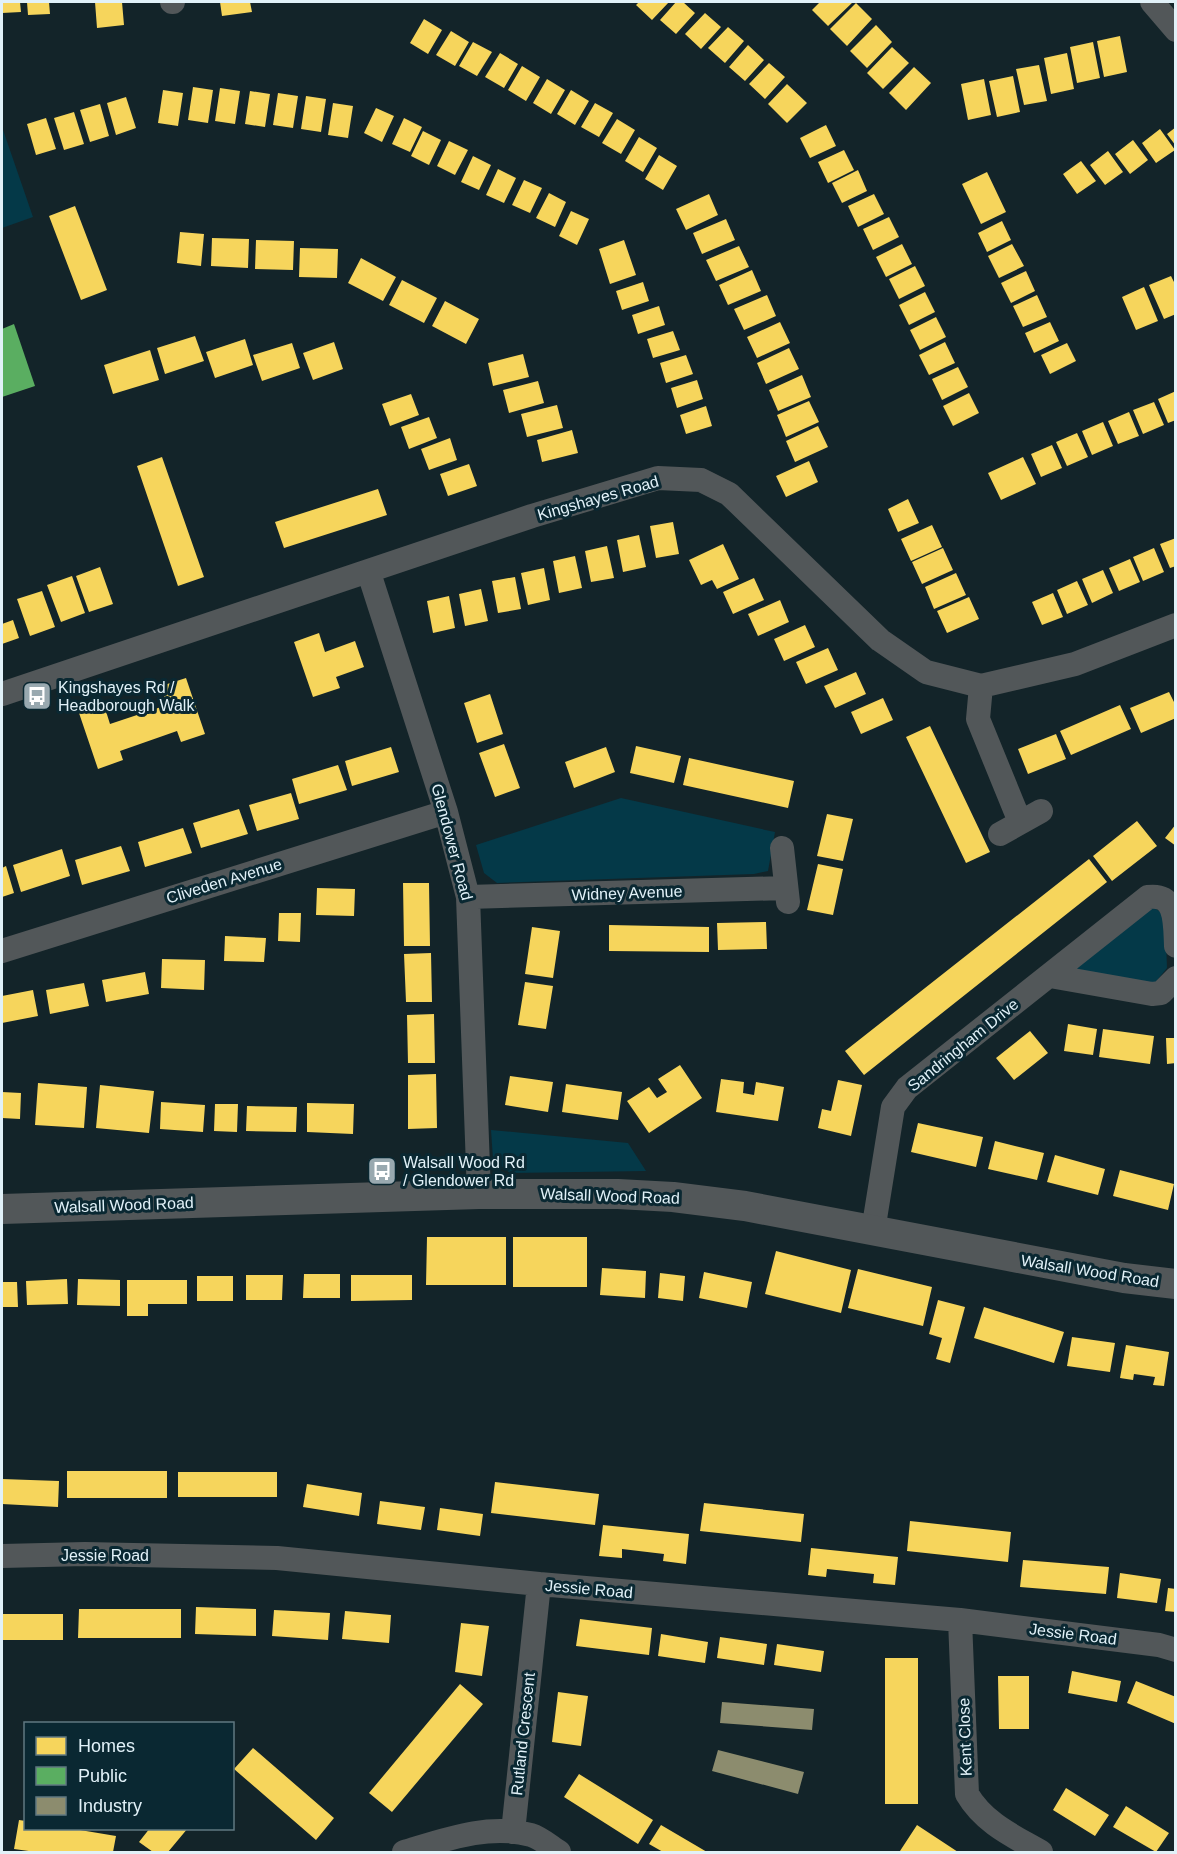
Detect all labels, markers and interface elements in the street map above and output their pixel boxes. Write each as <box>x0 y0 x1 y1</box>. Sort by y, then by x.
street label: Kingshayes Road <box>535 473 661 523</box>
place label: Kingshayes Rd / Headborough Walk <box>58 679 195 714</box>
bus stop icon: Kingshayes Rd / Headborough Walk <box>21 680 53 712</box>
street label: Glendower Road <box>428 782 476 902</box>
street label: Cliveden Avenue <box>164 855 284 907</box>
street label: Widney Avenue <box>571 883 683 903</box>
street label: Sandringham Drive <box>904 995 1022 1095</box>
place label: Walsall Wood Rd / Glendower Rd <box>403 1154 525 1189</box>
bus stop icon: Walsall Wood Rd / Glendower Rd <box>366 1155 398 1187</box>
street label: Walsall Wood Road <box>540 1185 680 1207</box>
street label: Walsall Wood Road <box>54 1194 194 1216</box>
street label: Walsall Wood Road <box>1020 1252 1160 1290</box>
street label: Jessie Road <box>61 1547 149 1564</box>
street label: Jessie Road <box>544 1577 634 1601</box>
street label: Jessie Road <box>1028 1620 1118 1648</box>
street label: Rutland Crescent <box>508 1671 538 1796</box>
street label: Kent Close <box>955 1697 975 1776</box>
legend <box>24 1722 234 1830</box>
text: Homes <box>78 1736 135 1756</box>
text: Public <box>78 1766 127 1786</box>
text: Industry <box>78 1796 142 1816</box>

